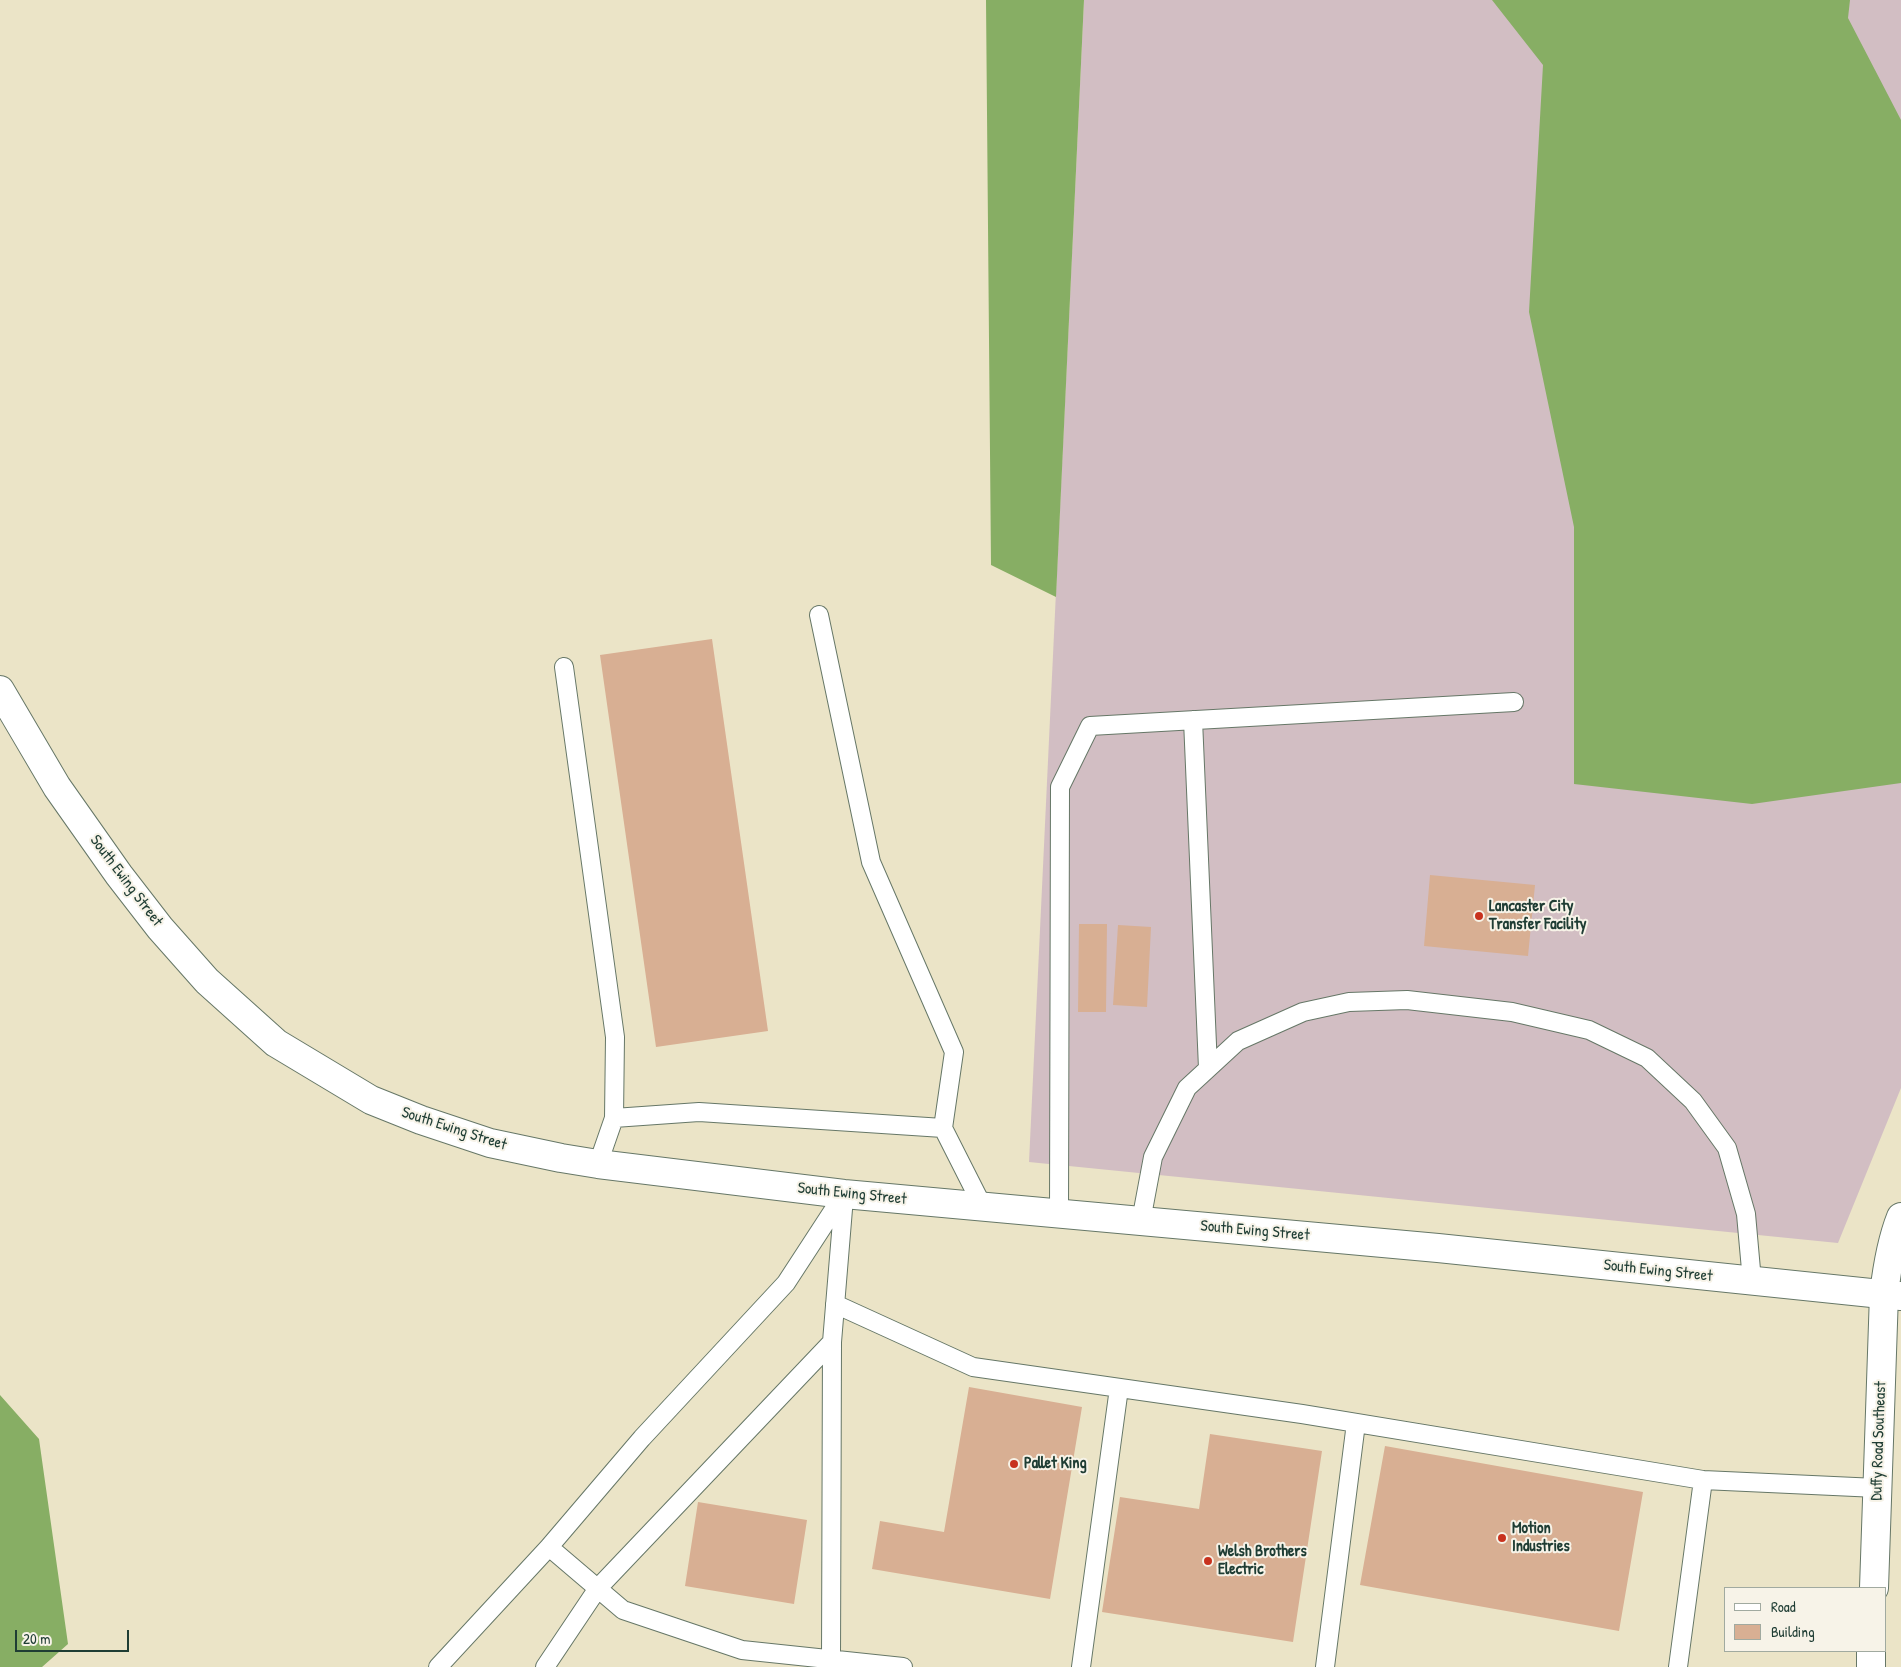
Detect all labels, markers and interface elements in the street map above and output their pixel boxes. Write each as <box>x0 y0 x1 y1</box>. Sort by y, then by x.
street label: South Ewing Street <box>85 832 167 930</box>
place label: Lancaster City Transfer Facility <box>1489 897 1586 935</box>
marker: Lancaster City Transfer Facility <box>1473 910 1485 922</box>
street label: South Ewing Street <box>399 1103 509 1155</box>
street label: South Ewing Street <box>797 1179 907 1209</box>
street label: South Ewing Street <box>1200 1217 1310 1245</box>
street label: South Ewing Street <box>1603 1256 1713 1286</box>
street label: Duffy Road Southeast <box>1867 1381 1891 1501</box>
place label: Pallet King <box>1024 1454 1087 1474</box>
marker: Pallet King <box>1008 1458 1020 1470</box>
place label: Motion Industries <box>1512 1519 1570 1557</box>
marker: Motion Industries <box>1496 1532 1508 1544</box>
place label: Welsh Brothers Electric <box>1218 1542 1307 1580</box>
marker: Welsh Brothers Electric <box>1202 1555 1214 1567</box>
legend <box>1724 1587 1886 1652</box>
text: Road <box>1771 1596 1796 1617</box>
scale bar <box>18 1620 131 1652</box>
text: Building <box>1771 1621 1815 1642</box>
text: 20 m <box>23 1628 50 1649</box>

